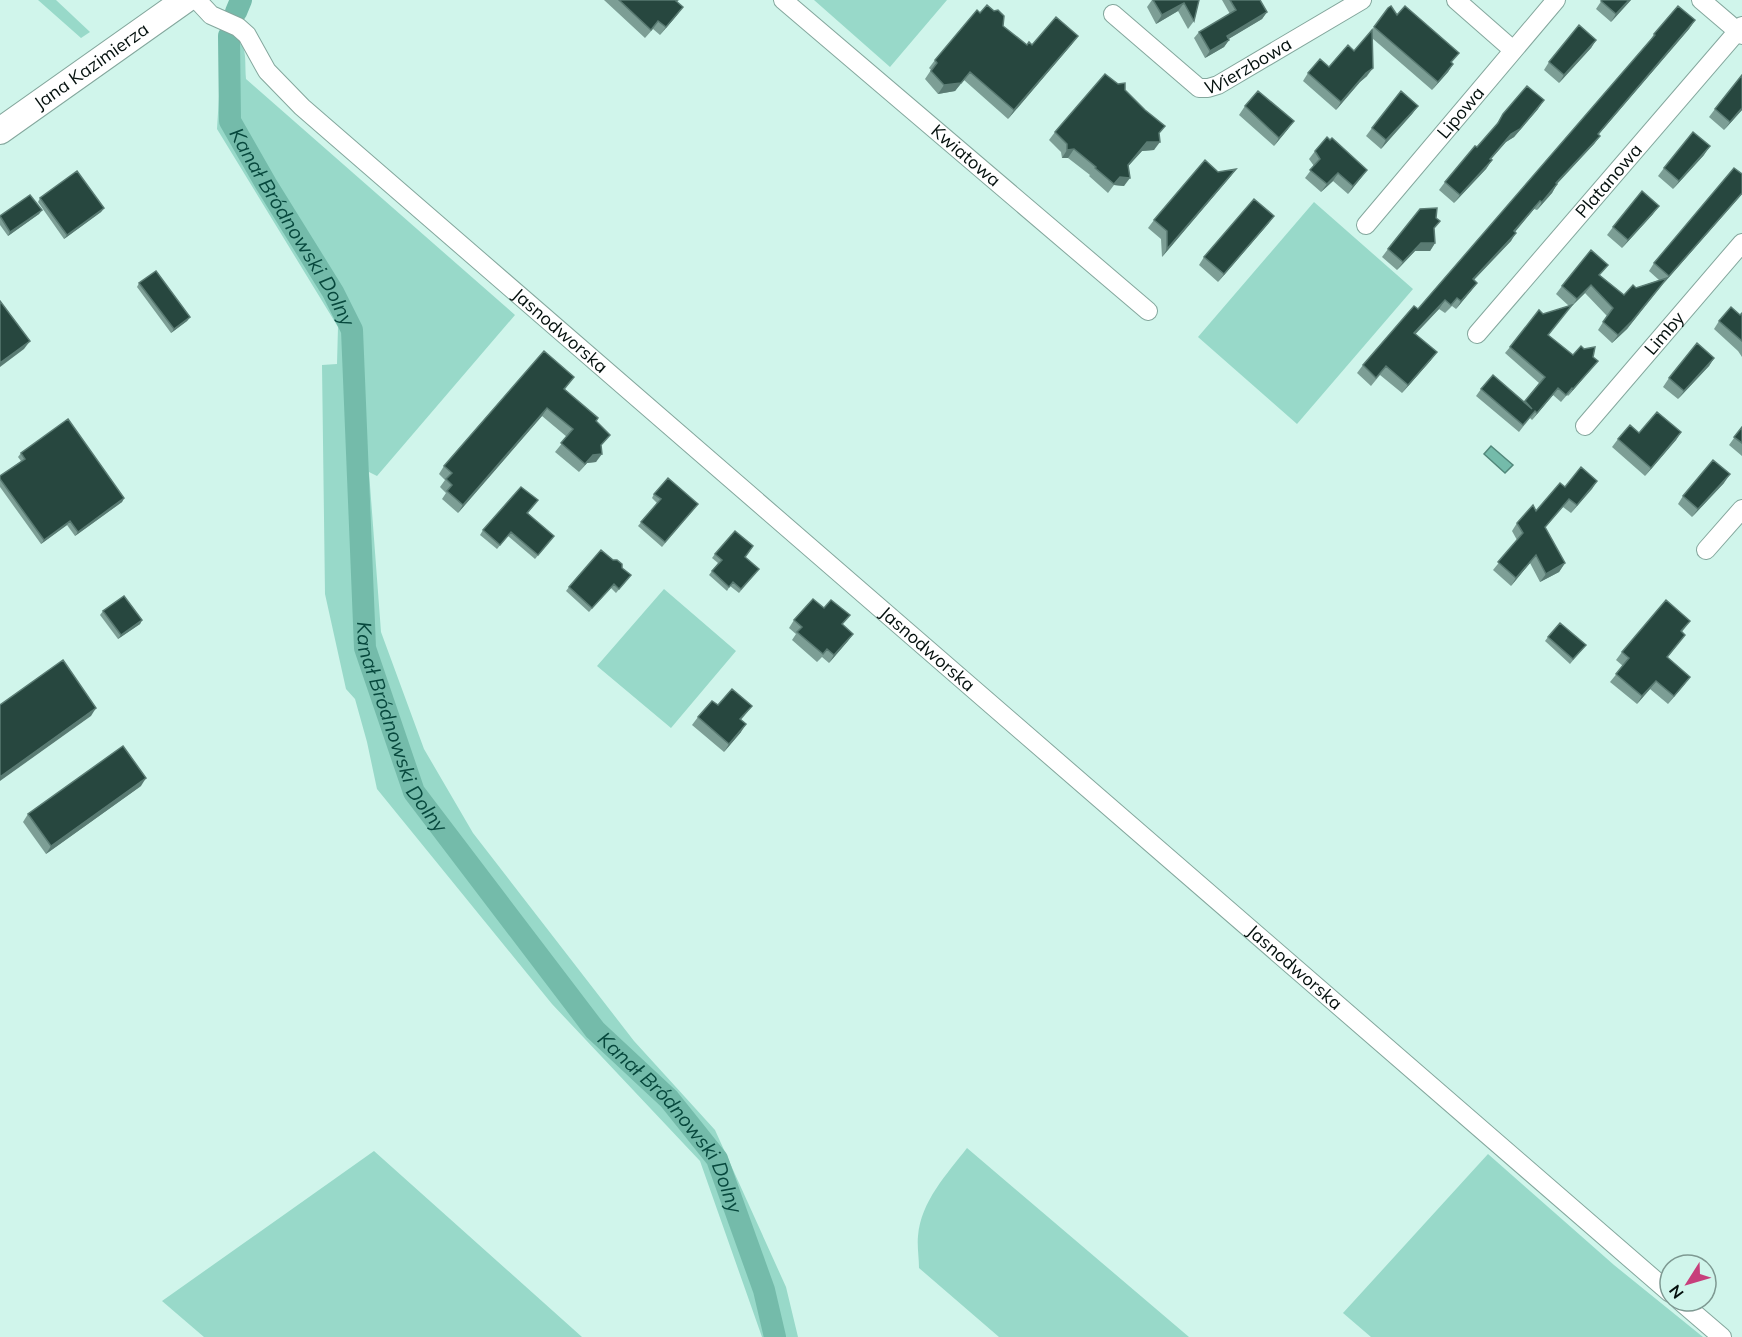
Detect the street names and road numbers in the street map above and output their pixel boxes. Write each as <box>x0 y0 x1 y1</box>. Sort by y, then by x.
street label: Jana Kazimierza <box>29 17 153 114</box>
street label: Wierzbowa <box>1202 32 1296 99</box>
street label: Lipowa <box>1432 82 1489 143</box>
street label: Kwiatowa <box>926 119 1006 191</box>
street label: Platanowa <box>1570 139 1647 223</box>
street label: Jasnodworska <box>508 283 613 378</box>
street label: Limby <box>1639 306 1689 360</box>
street label: Jasnodworska <box>875 601 980 696</box>
street label: Jasnodworska <box>1242 920 1347 1015</box>

